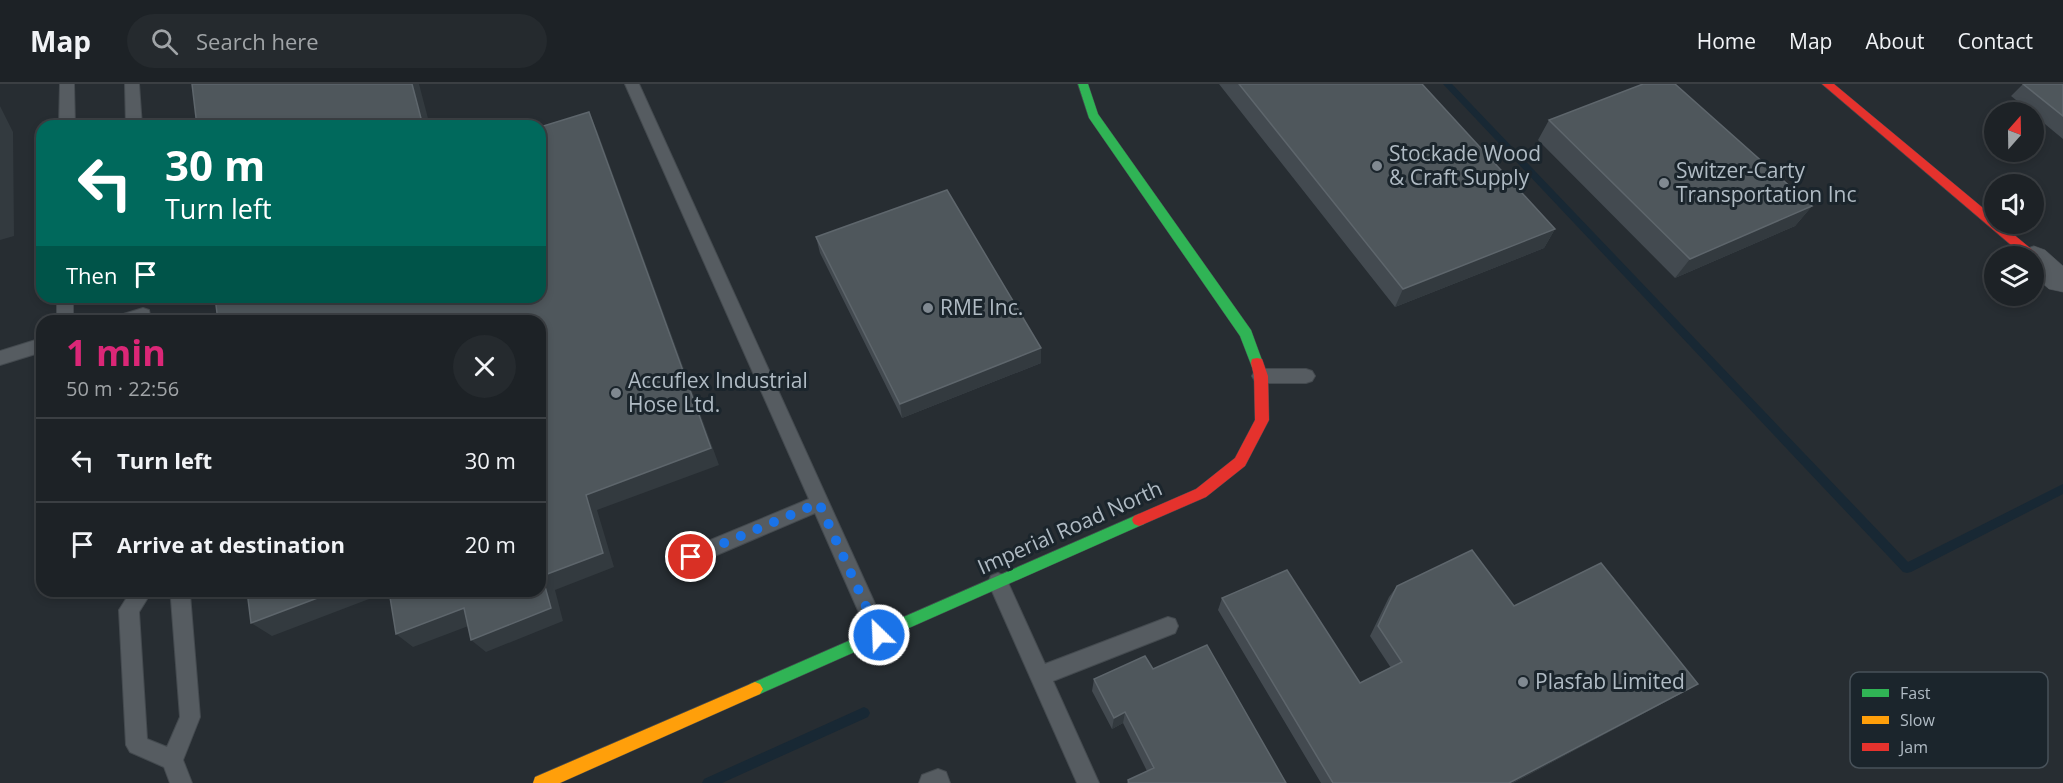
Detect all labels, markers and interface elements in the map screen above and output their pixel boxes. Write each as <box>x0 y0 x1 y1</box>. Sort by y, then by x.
search box <box>127 14 547 68</box>
text: Map <box>30 22 91 60</box>
icon: search <box>148 25 181 58</box>
text: Search here <box>196 26 319 56</box>
text: Home <box>1697 27 1756 55</box>
text: Map <box>1789 27 1832 55</box>
text: About <box>1865 27 1925 55</box>
text: Contact <box>1958 27 2033 55</box>
north arrow <box>1984 102 2044 162</box>
map controls <box>1984 102 2044 306</box>
text: 30 m <box>165 136 265 193</box>
place label: Stockade Wood & Craft Supply <box>1389 139 1541 191</box>
icon: left <box>66 144 144 222</box>
place label: Switzer-Carty Transportation Inc <box>1676 156 1856 208</box>
marker: Stockade Wood & Craft Supply <box>1370 159 1384 173</box>
button: sound <box>1984 174 2044 234</box>
marker: Switzer-Carty Transportation Inc <box>1657 176 1671 190</box>
text: Turn left <box>165 190 272 227</box>
button: layers <box>1984 246 2044 306</box>
icon: arrive <box>129 258 162 291</box>
text: Then <box>66 260 117 290</box>
place label: RME Inc. <box>940 293 1023 321</box>
marker: RME Inc. <box>921 301 935 315</box>
text: 1 min <box>66 328 166 377</box>
button: close <box>453 335 516 398</box>
place label: Accuflex Industrial Hose Ltd. <box>628 366 808 418</box>
text: 50 m · 22:56 <box>66 375 179 402</box>
marker: Accuflex Industrial Hose Ltd. <box>609 386 623 400</box>
icon: left <box>66 444 99 477</box>
text: Turn left <box>117 445 212 475</box>
text: 30 m <box>465 445 516 475</box>
street label: Imperial Road North <box>973 474 1166 580</box>
icon: arrive <box>66 528 99 561</box>
text: Arrive at destination <box>117 529 345 559</box>
text: 20 m <box>465 529 516 559</box>
pin <box>665 531 716 582</box>
icon: arrive <box>674 540 707 573</box>
position arrow <box>847 603 911 667</box>
place label: Plasfab Limited <box>1535 667 1685 695</box>
legend <box>1850 672 2048 768</box>
marker: Plasfab Limited <box>1516 675 1530 689</box>
text: Fast <box>1900 682 1931 704</box>
text: Slow <box>1900 709 1935 731</box>
text: Jam <box>1898 736 1928 758</box>

